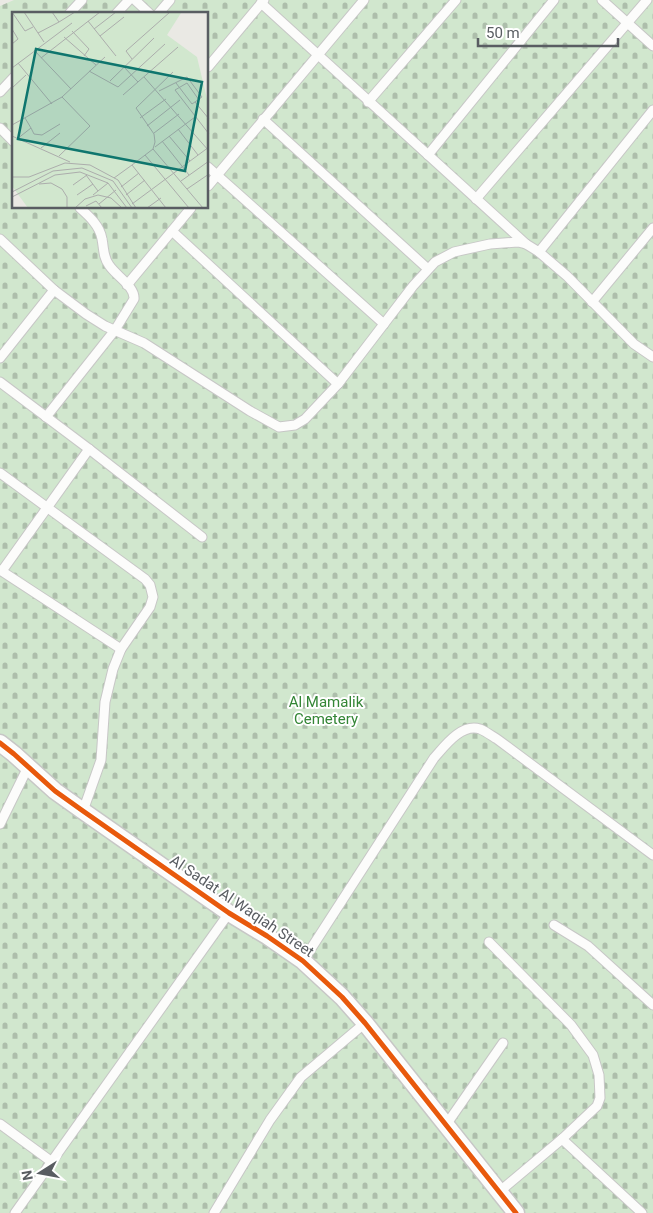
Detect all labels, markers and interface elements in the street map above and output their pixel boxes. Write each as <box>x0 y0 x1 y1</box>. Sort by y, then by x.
inset map <box>12 12 209 209</box>
scale bar <box>478 15 618 47</box>
text: 50 m <box>486 24 520 42</box>
park label: Al Mamalik Cemetery <box>289 693 364 728</box>
street label: Al Sadat Al Waqiah Street <box>167 851 317 961</box>
north arrow <box>15 1148 65 1198</box>
text: N <box>18 1169 36 1182</box>

